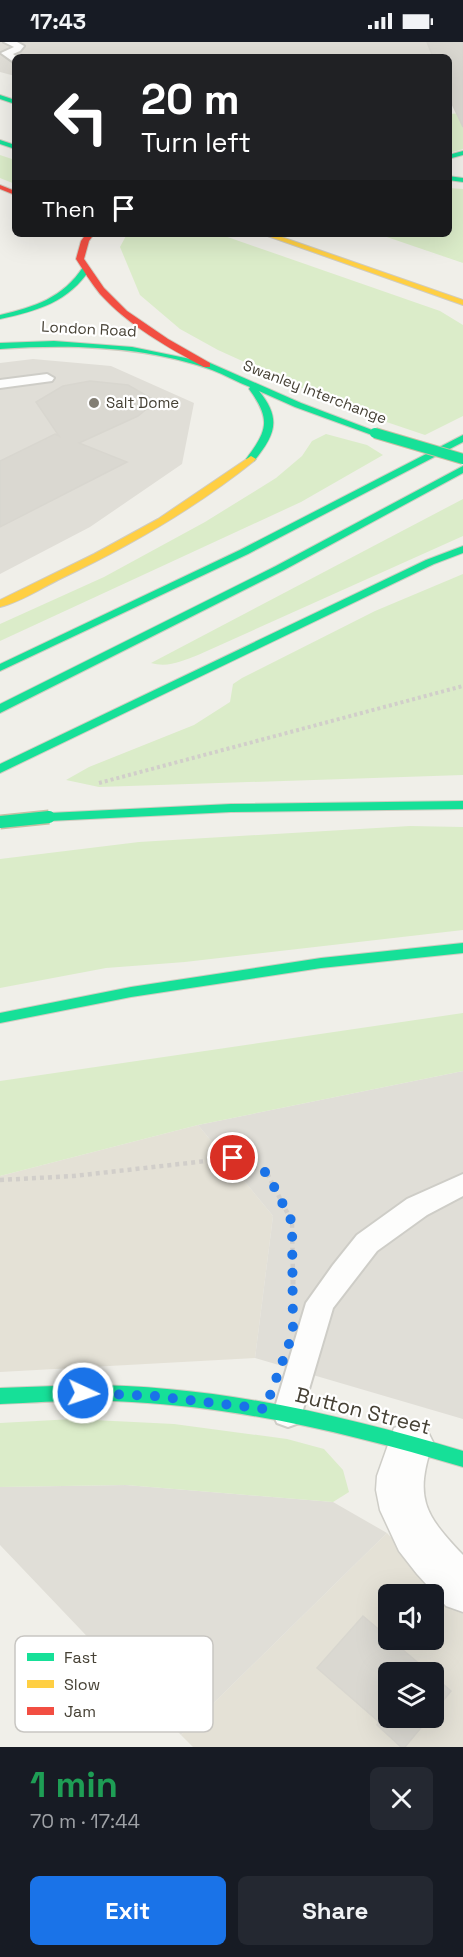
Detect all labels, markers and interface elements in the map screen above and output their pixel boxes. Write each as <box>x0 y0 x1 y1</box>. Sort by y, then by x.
text: 17:43 <box>30 7 86 35</box>
text: 20 m <box>141 73 240 126</box>
icon: left <box>42 78 120 156</box>
text: Turn left <box>141 125 251 160</box>
icon: arrive <box>107 192 140 225</box>
text: Then <box>42 195 95 223</box>
street label: London Road <box>41 317 137 340</box>
street label: Swanley Interchange <box>241 355 390 428</box>
place label: Salt Dome <box>106 393 179 412</box>
marker: Salt Dome <box>87 396 101 410</box>
pin <box>207 1132 258 1183</box>
icon: arrive <box>216 1141 249 1174</box>
position arrow <box>51 1361 115 1425</box>
street label: Button Street <box>293 1381 434 1440</box>
map controls <box>378 1584 444 1728</box>
button: sound <box>378 1584 444 1650</box>
legend <box>15 1636 213 1732</box>
text: Fast <box>64 1647 97 1668</box>
button: layers <box>378 1662 444 1728</box>
text: Slow <box>64 1674 100 1695</box>
text: Jam <box>64 1701 96 1722</box>
text: 1 min <box>30 1762 118 1808</box>
button: close <box>370 1767 433 1830</box>
text: 70 m · 17:44 <box>30 1808 140 1834</box>
button: Exit <box>30 1876 226 1945</box>
button: Share <box>238 1876 433 1945</box>

